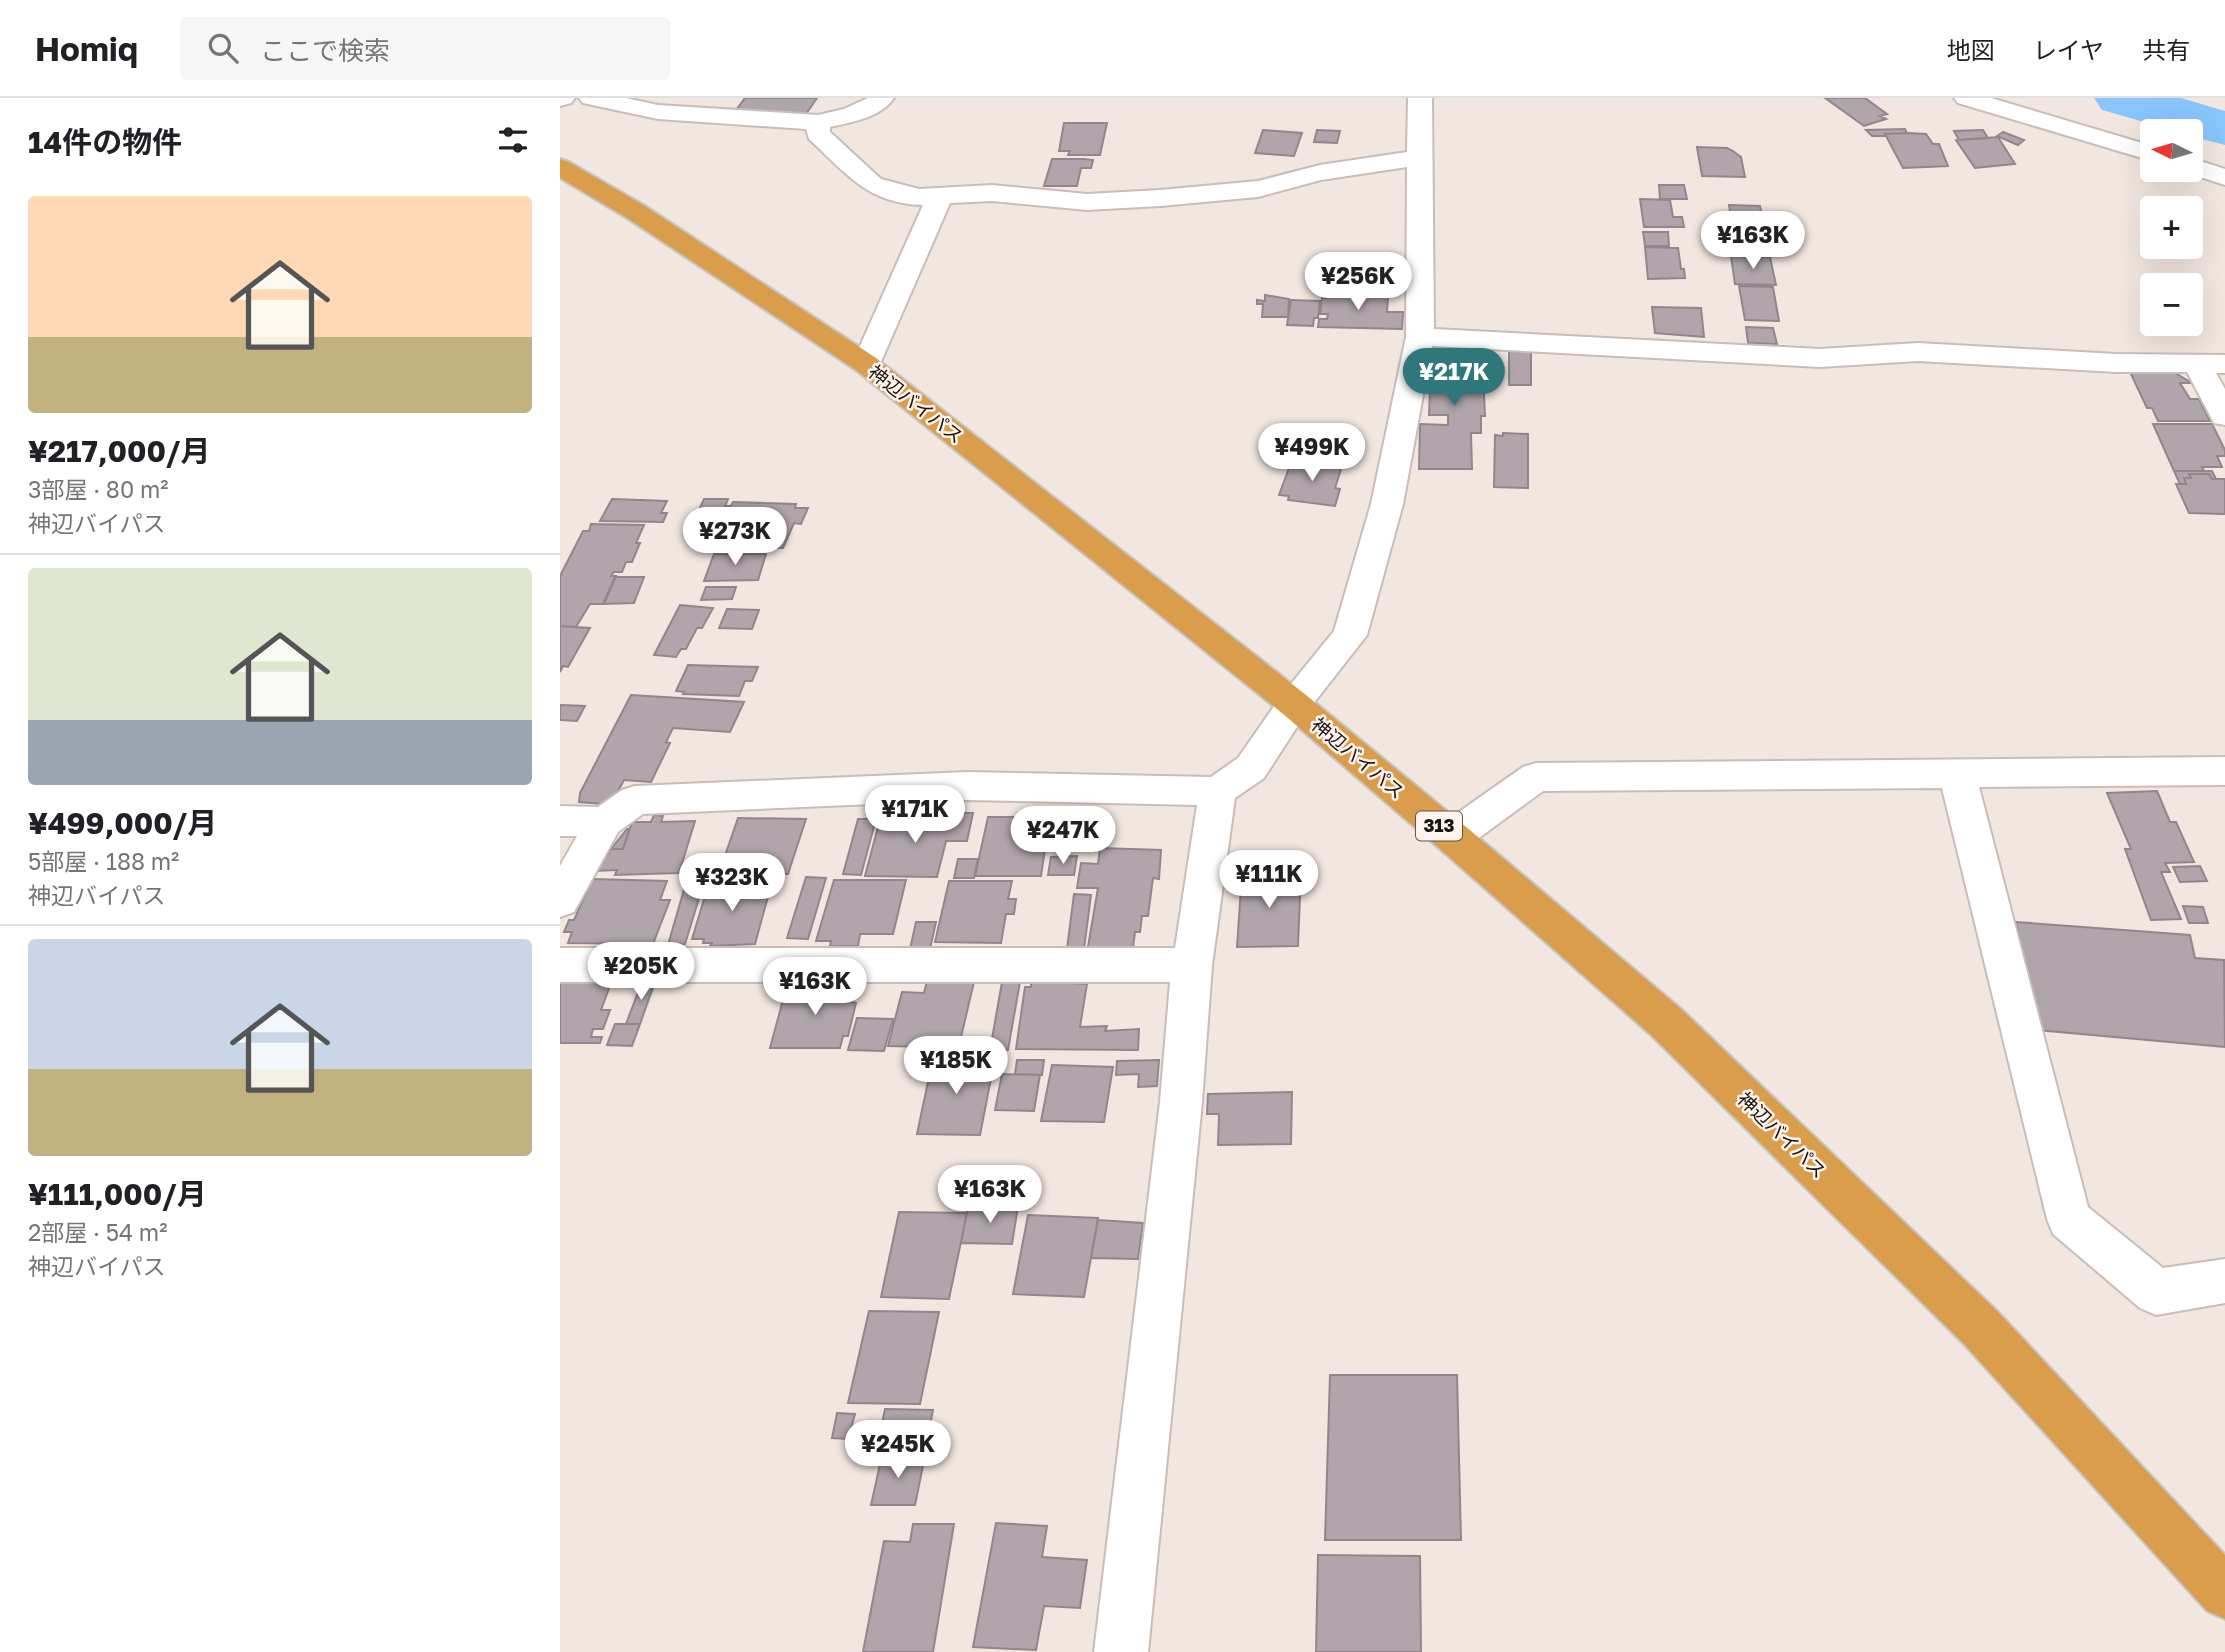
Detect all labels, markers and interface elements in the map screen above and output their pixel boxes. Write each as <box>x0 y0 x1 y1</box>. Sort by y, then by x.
search box <box>180 17 670 80</box>
text: Homiq <box>35 29 138 68</box>
icon: search <box>204 29 242 67</box>
text: ここで検索 <box>260 35 390 66</box>
text: 地図 <box>1947 35 1995 64</box>
text: レイヤ <box>2033 35 2104 64</box>
text: 共有 <box>2142 35 2190 64</box>
north arrow <box>2140 119 2203 182</box>
map controls <box>2140 119 2203 336</box>
icon: filters <box>494 121 532 159</box>
text: 14件の物件 <box>28 124 182 160</box>
button: + <box>2140 196 2203 259</box>
pin: ¥163K <box>1704 212 1802 271</box>
text: ¥163K <box>1717 220 1789 248</box>
icon: home <box>217 242 343 368</box>
pin: ¥256K <box>1309 252 1407 312</box>
text: ¥256K <box>1321 261 1395 289</box>
button: − <box>2140 273 2203 336</box>
pin: ¥217K <box>1405 348 1503 408</box>
text: ¥217K <box>1419 357 1489 385</box>
street label: 神辺バイパス <box>864 360 968 448</box>
pin: ¥499K <box>1263 424 1361 483</box>
text: ¥499K <box>1274 432 1350 460</box>
text: ¥217,000/月 <box>28 433 210 469</box>
text: 3部屋 · 80 m² <box>28 475 169 503</box>
pin: ¥273K <box>686 508 784 567</box>
text: 神辺バイパス <box>28 509 166 537</box>
text: ¥273K <box>699 516 771 544</box>
icon: home <box>217 614 343 740</box>
street label: 神辺バイパス <box>1307 712 1409 803</box>
pin: ¥171K <box>866 786 964 845</box>
text: ¥171K <box>881 794 949 822</box>
text: ¥499,000/月 <box>28 805 217 841</box>
pin: ¥247K <box>1014 806 1112 866</box>
road number: 313 <box>1416 812 1462 840</box>
text: ¥247K <box>1027 815 1099 843</box>
text: 5部屋 · 188 m² <box>28 847 179 875</box>
pin: ¥111K <box>1220 850 1318 910</box>
pin: ¥323K <box>683 854 781 913</box>
text: ¥111K <box>1235 859 1303 887</box>
text: ¥323K <box>695 862 769 890</box>
text: 神辺バイパス <box>28 881 166 909</box>
pin: ¥205K <box>592 942 690 1002</box>
text: ¥205K <box>604 951 678 979</box>
pin: ¥163K <box>766 958 864 1017</box>
text: ¥163K <box>779 966 851 994</box>
icon: home <box>217 985 343 1111</box>
pin: ¥185K <box>907 1037 1005 1096</box>
text: ¥185K <box>920 1045 992 1073</box>
street label: 神辺バイパス <box>1733 1087 1831 1182</box>
pin: ¥163K <box>941 1166 1039 1225</box>
text: ¥163K <box>954 1174 1026 1202</box>
text: ¥111,000/月 <box>28 1176 207 1212</box>
text: 2部屋 · 54 m² <box>28 1218 168 1246</box>
text: 神辺バイパス <box>28 1252 166 1280</box>
pin: ¥245K <box>849 1420 947 1480</box>
text: ¥245K <box>861 1429 935 1457</box>

